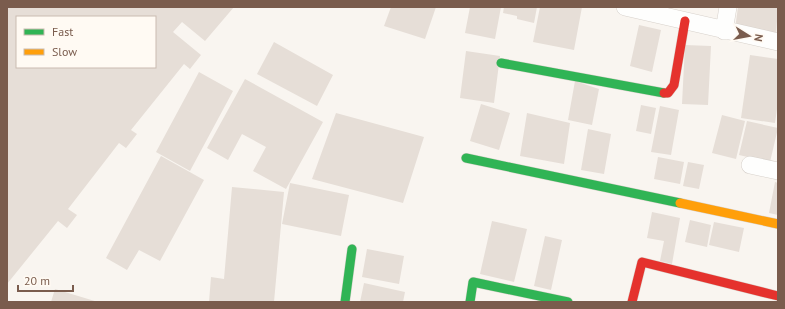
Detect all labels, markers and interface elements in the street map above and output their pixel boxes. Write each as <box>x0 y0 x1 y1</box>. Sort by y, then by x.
legend <box>16 16 156 68</box>
north arrow <box>729 16 769 56</box>
text: Fast <box>52 24 73 39</box>
text: N <box>751 33 766 43</box>
text: Slow <box>52 44 77 59</box>
scale bar <box>18 267 73 293</box>
text: 20 m <box>24 273 50 288</box>

